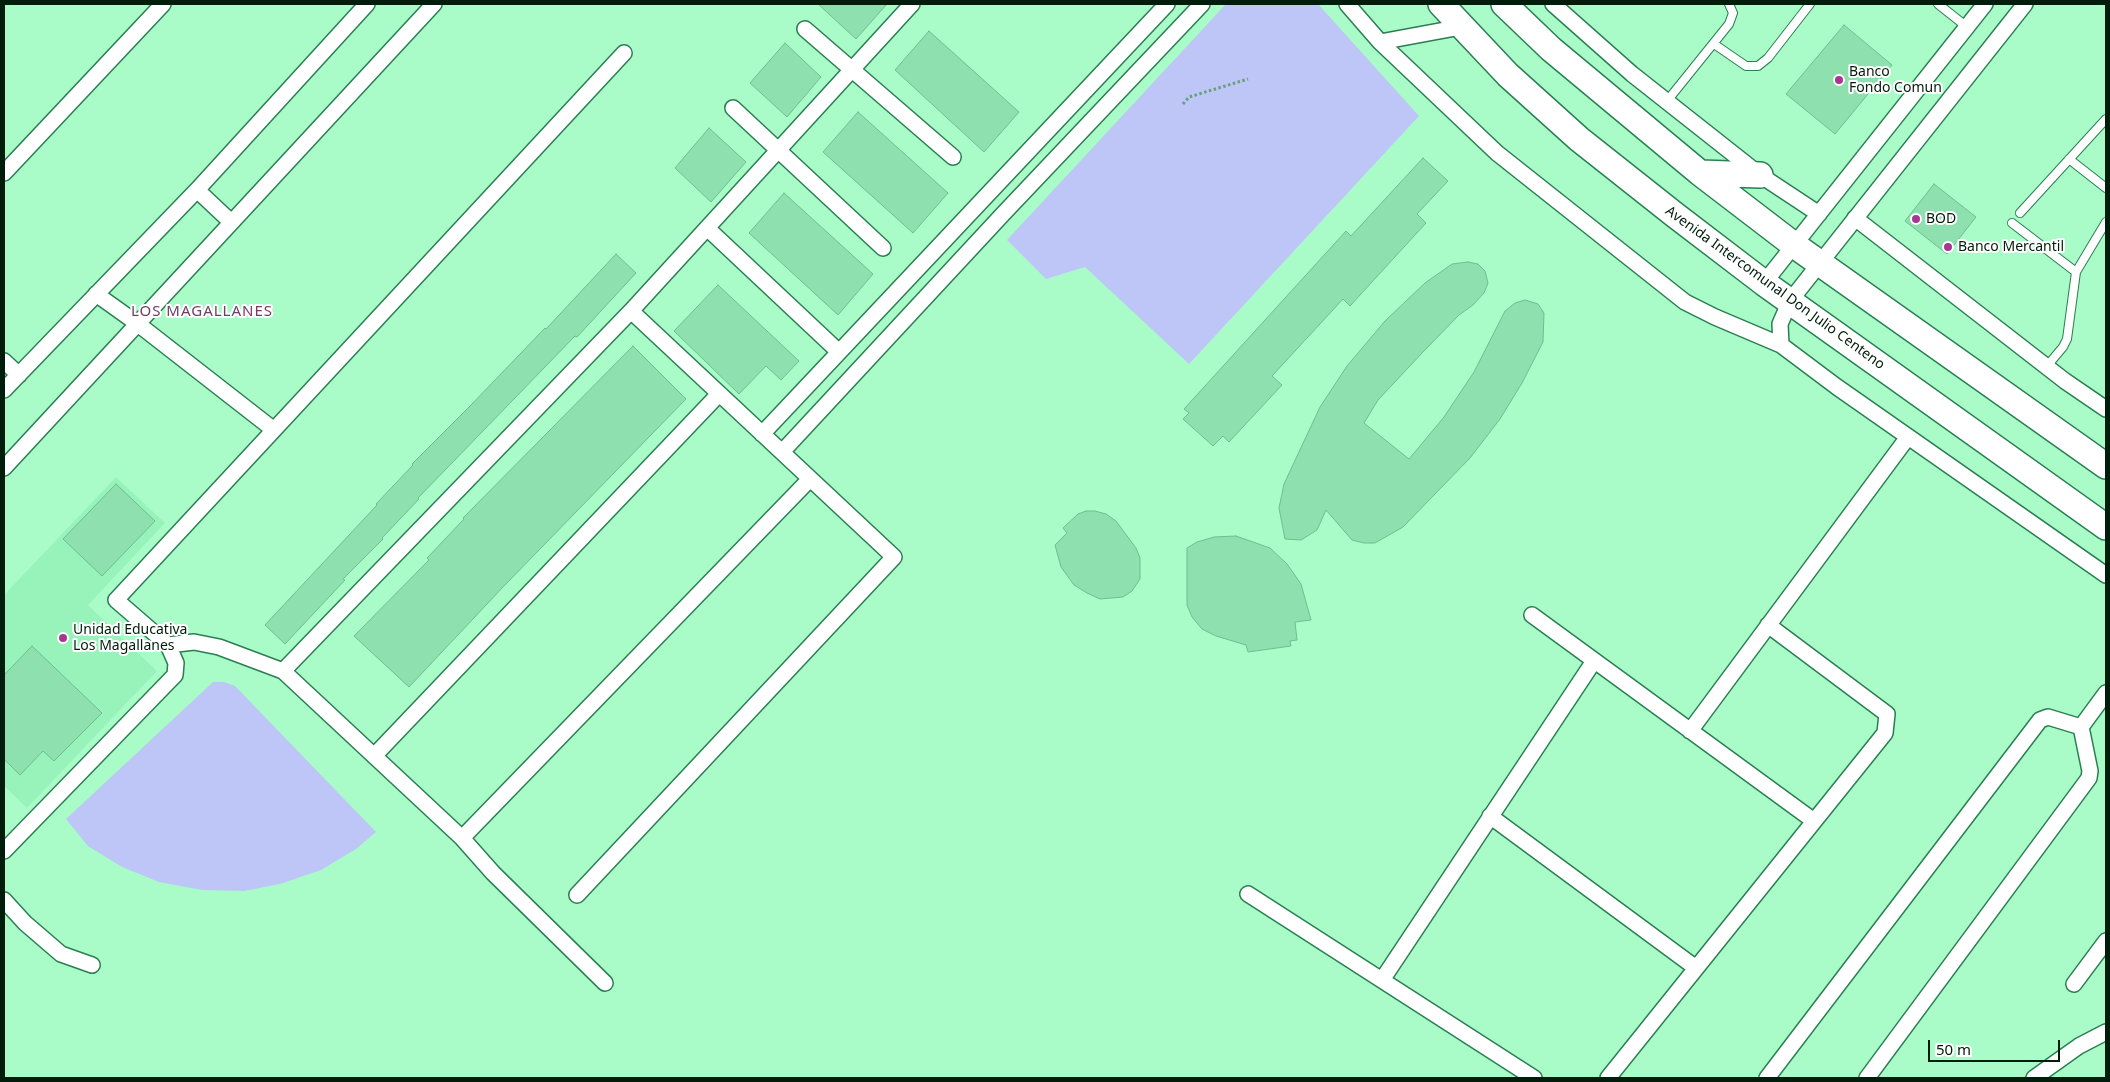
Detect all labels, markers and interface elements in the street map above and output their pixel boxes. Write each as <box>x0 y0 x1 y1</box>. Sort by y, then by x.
place label: Banco Fondo Comun <box>1849 64 1942 96</box>
marker: Banco Fondo Comun <box>1833 74 1845 86</box>
street label: Avenida Intercomunal Don Julio Centeno <box>1662 203 1888 373</box>
place label: BOD <box>1926 211 1956 227</box>
marker: BOD <box>1910 213 1922 225</box>
place label: Banco Mercantil <box>1958 239 2064 255</box>
marker: Banco Mercantil <box>1942 241 1954 253</box>
district label: LOS MAGALLANES <box>129 303 275 321</box>
place label: Unidad Educativa Los Magallanes <box>73 622 187 654</box>
marker: Unidad Educativa Los Magallanes <box>57 632 69 644</box>
scale bar <box>1930 1030 2062 1062</box>
text: 50 m <box>1936 1039 1971 1059</box>

